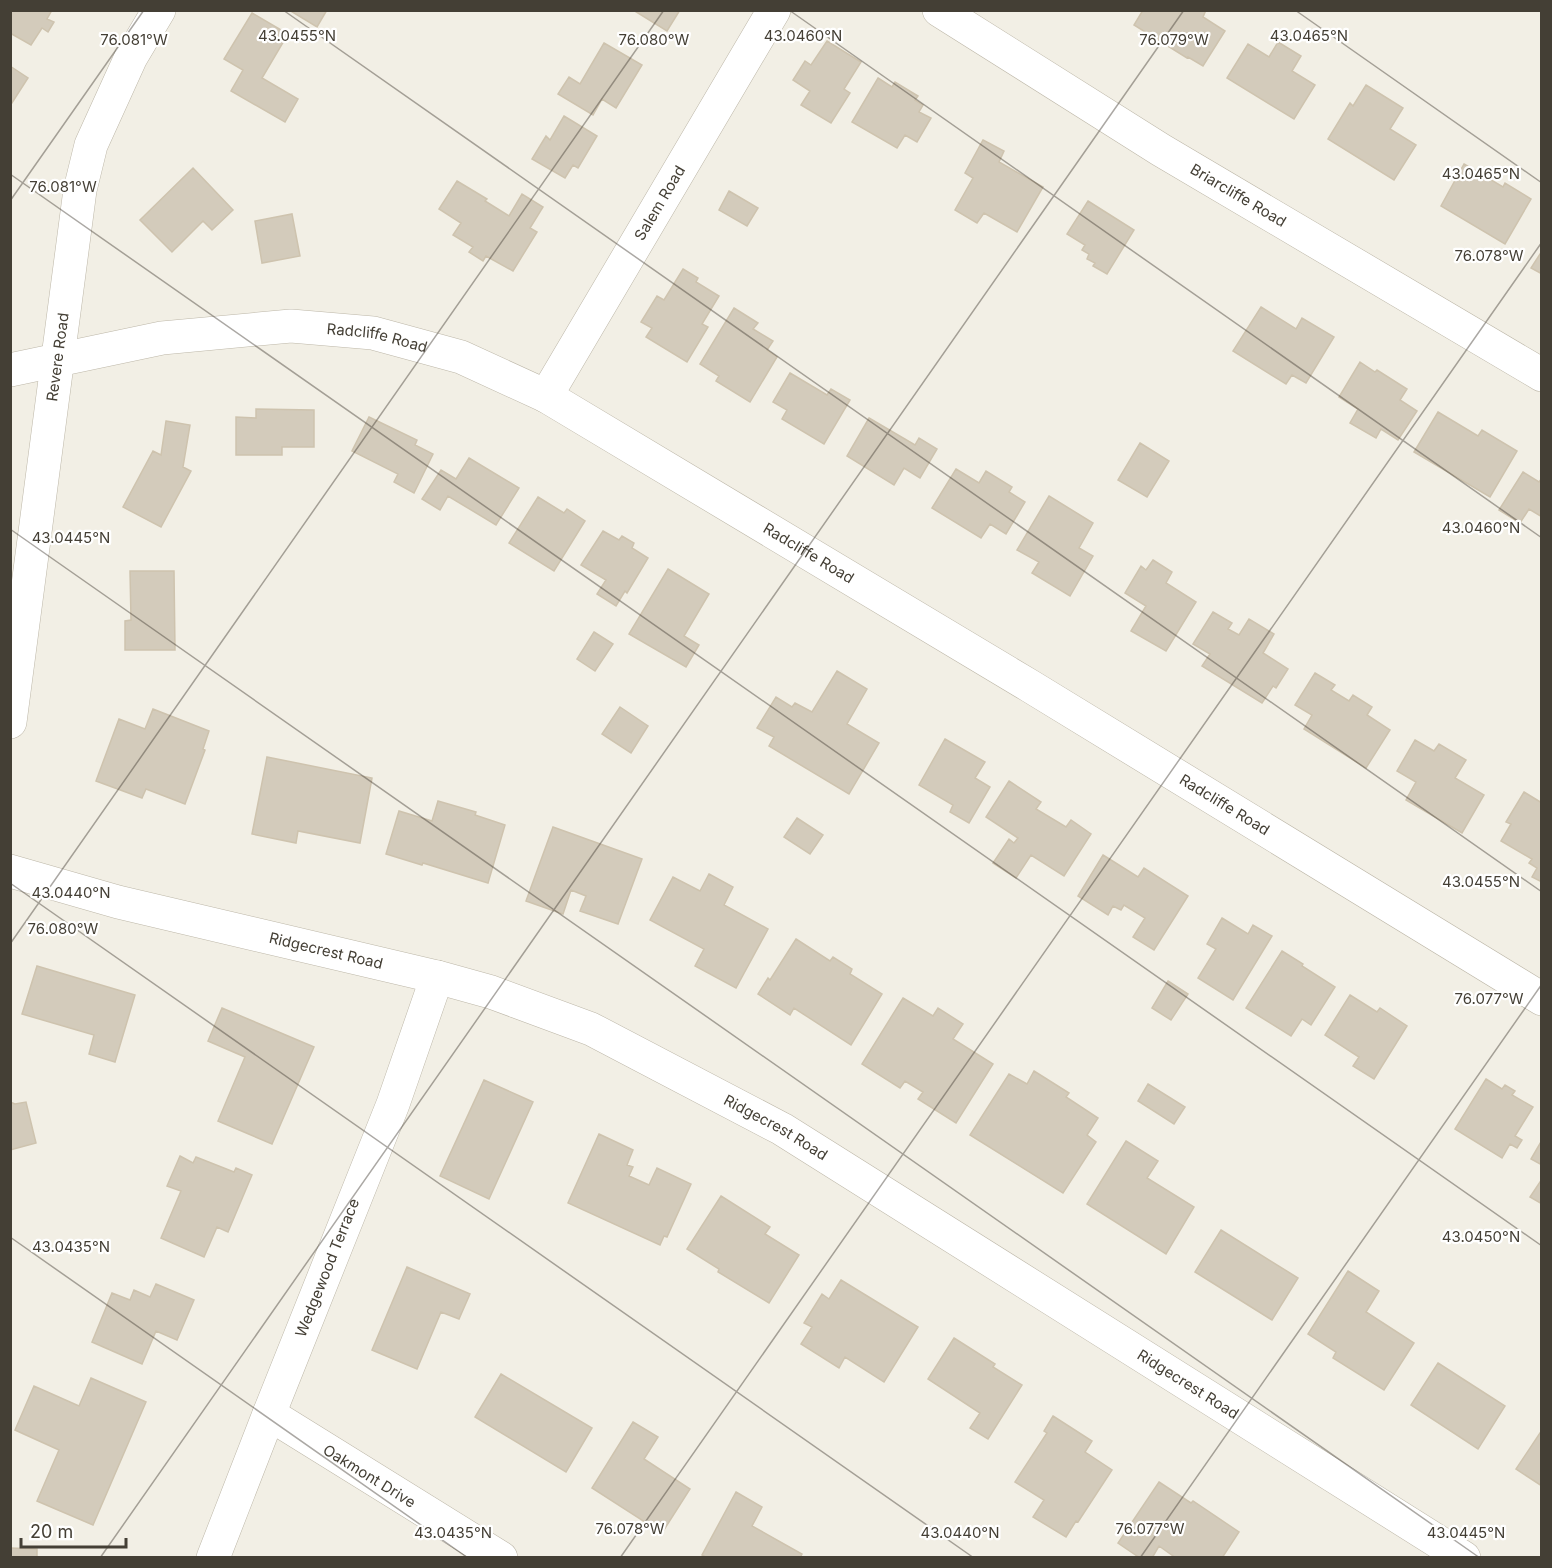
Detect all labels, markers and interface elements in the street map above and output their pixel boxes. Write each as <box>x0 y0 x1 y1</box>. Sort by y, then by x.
text: 43.0455°N <box>258 26 336 45</box>
text: 43.0460°N <box>764 26 842 45</box>
text: 43.0465°N <box>1270 26 1348 45</box>
text: 76.081°W <box>100 30 168 49</box>
text: 76.080°W <box>619 30 690 49</box>
text: 76.079°W <box>1139 30 1209 49</box>
street label: Briarcliffe Road <box>1187 159 1290 231</box>
street label: Salem Road <box>630 162 689 244</box>
text: 43.0465°N <box>1442 164 1520 183</box>
text: 76.081°W <box>29 177 97 196</box>
text: 76.078°W <box>1454 246 1524 265</box>
street label: Revere Road <box>42 312 73 403</box>
street label: Radcliffe Road <box>326 319 430 356</box>
street label: Radcliffe Road <box>760 518 858 587</box>
text: 43.0460°N <box>1442 518 1520 537</box>
text: 43.0445°N <box>32 528 110 547</box>
street label: Radcliffe Road <box>1176 770 1273 839</box>
text: 43.0455°N <box>1442 872 1520 891</box>
text: 43.0440°N <box>32 883 111 902</box>
text: 76.080°W <box>28 919 99 938</box>
street label: Ridgecrest Road <box>267 928 385 973</box>
text: 76.077°W <box>1454 989 1524 1008</box>
street label: Ridgecrest Road <box>721 1090 831 1164</box>
street label: Wedgewood Terrace <box>291 1196 363 1340</box>
text: 43.0450°N <box>1442 1227 1520 1246</box>
text: 43.0435°N <box>32 1237 110 1256</box>
street label: Ridgecrest Road <box>1134 1345 1243 1423</box>
street label: Oakmont Drive <box>320 1440 419 1512</box>
scale bar <box>21 1511 126 1549</box>
text: 76.078°W <box>595 1519 665 1538</box>
text: 76.077°W <box>1115 1519 1185 1538</box>
text: 20 m <box>30 1521 73 1542</box>
text: 43.0435°N <box>414 1523 492 1542</box>
text: 43.0440°N <box>921 1523 1000 1542</box>
text: 43.0445°N <box>1427 1523 1505 1542</box>

